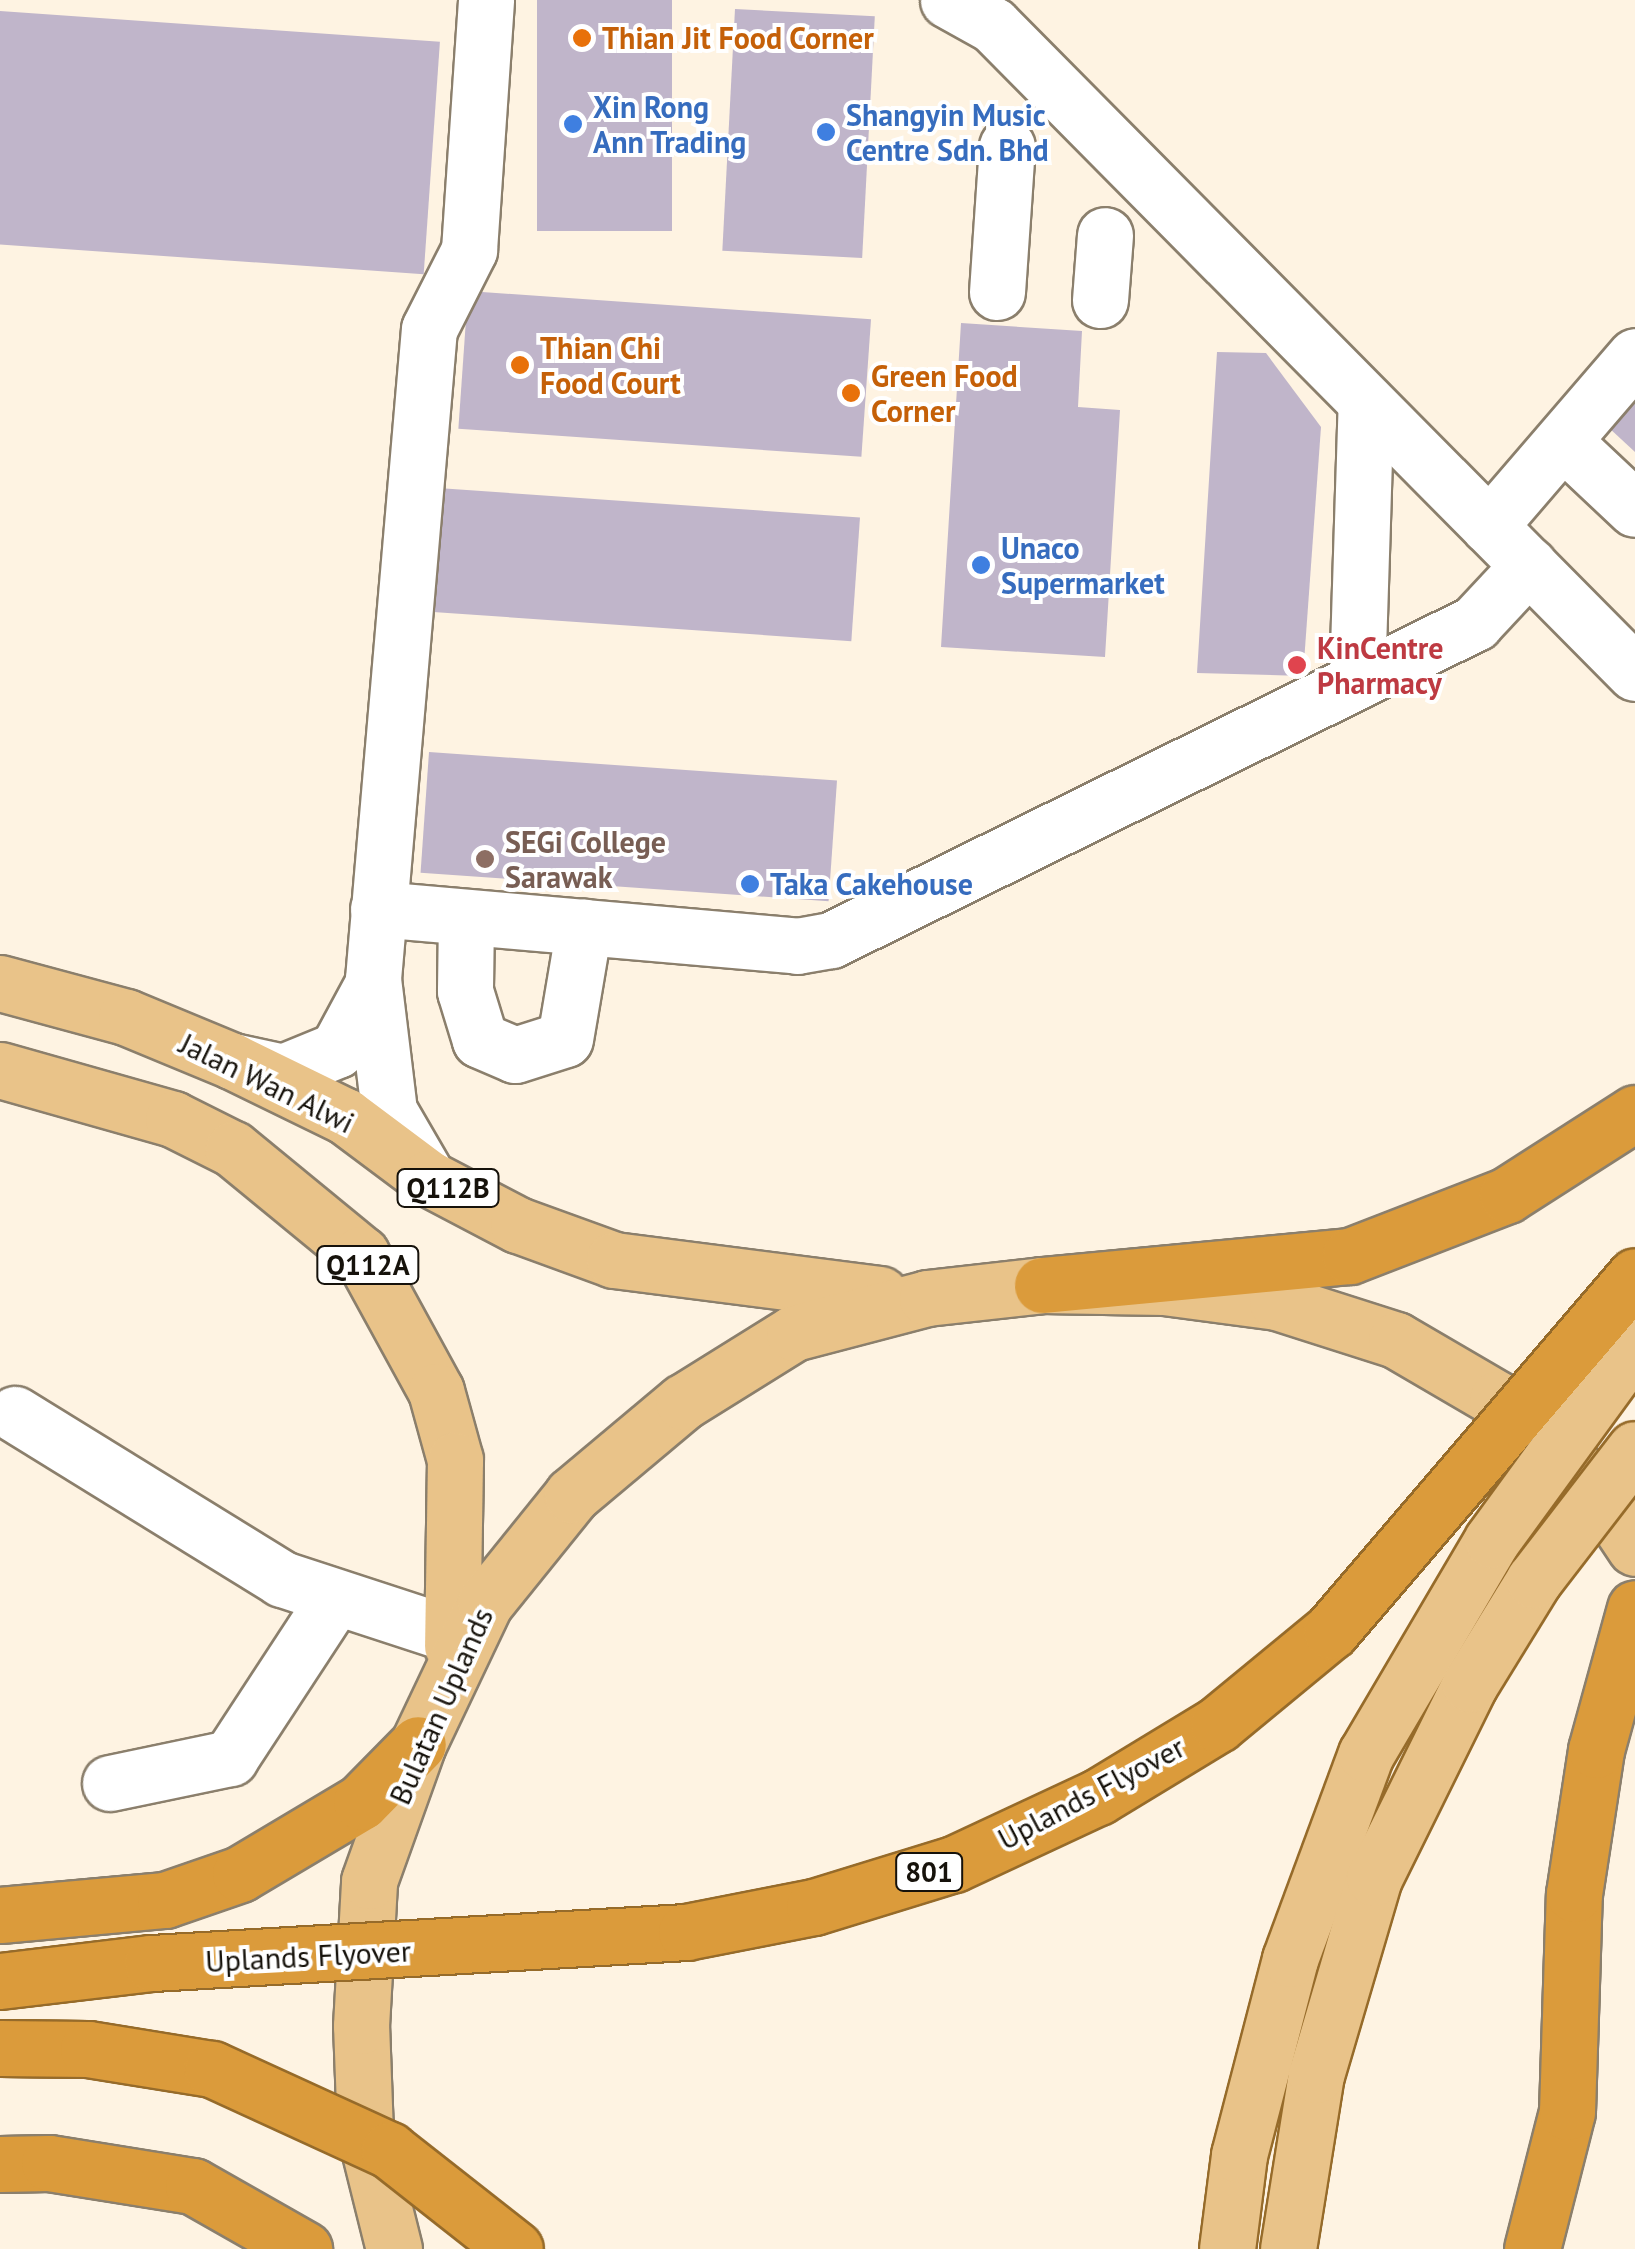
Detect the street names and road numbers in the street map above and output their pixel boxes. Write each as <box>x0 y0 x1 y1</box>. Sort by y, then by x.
street label: Jalan Wan Alwi <box>173 1025 361 1141</box>
road number: Q112B <box>396 1165 500 1211</box>
road number: Q112A <box>316 1242 420 1288</box>
street label: Bulatan Uplands <box>382 1602 500 1810</box>
street label: Uplands Flyover <box>992 1729 1190 1857</box>
road number: 801 <box>894 1849 964 1895</box>
street label: Uplands Flyover <box>204 1933 412 1979</box>

